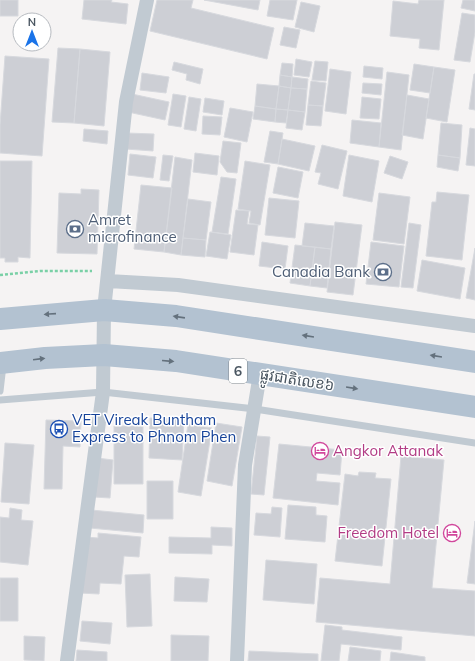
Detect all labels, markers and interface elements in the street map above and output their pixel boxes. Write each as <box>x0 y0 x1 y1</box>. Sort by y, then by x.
north arrow <box>12 12 52 52</box>
text: N <box>28 15 36 29</box>
place label: Amret microfinance <box>88 210 177 246</box>
bank icon: Amret microfinance <box>65 219 85 239</box>
place label: Canadia Bank <box>272 262 370 281</box>
bank icon: Canadia Bank <box>373 262 393 282</box>
one-way arrow <box>44 310 56 317</box>
one-way arrow <box>173 314 185 320</box>
one-way arrow <box>302 333 314 339</box>
one-way arrow <box>430 353 443 359</box>
one-way arrow <box>33 355 45 362</box>
one-way arrow <box>162 357 174 364</box>
road number: 6 <box>229 359 247 383</box>
street label: ផ្លូវជាតិលេខ៦ <box>258 364 336 399</box>
one-way arrow <box>346 385 358 391</box>
place label: VET Vireak Buntham Express to Phnom Phen <box>72 410 236 446</box>
bus stop icon: VET Vireak Buntham Express to Phnom Phen <box>49 419 69 439</box>
hotel icon: Angkor Attanak <box>310 441 330 461</box>
place label: Angkor Attanak <box>333 441 443 460</box>
place label: Freedom Hotel <box>338 523 439 542</box>
hotel icon: Freedom Hotel <box>442 523 462 543</box>

